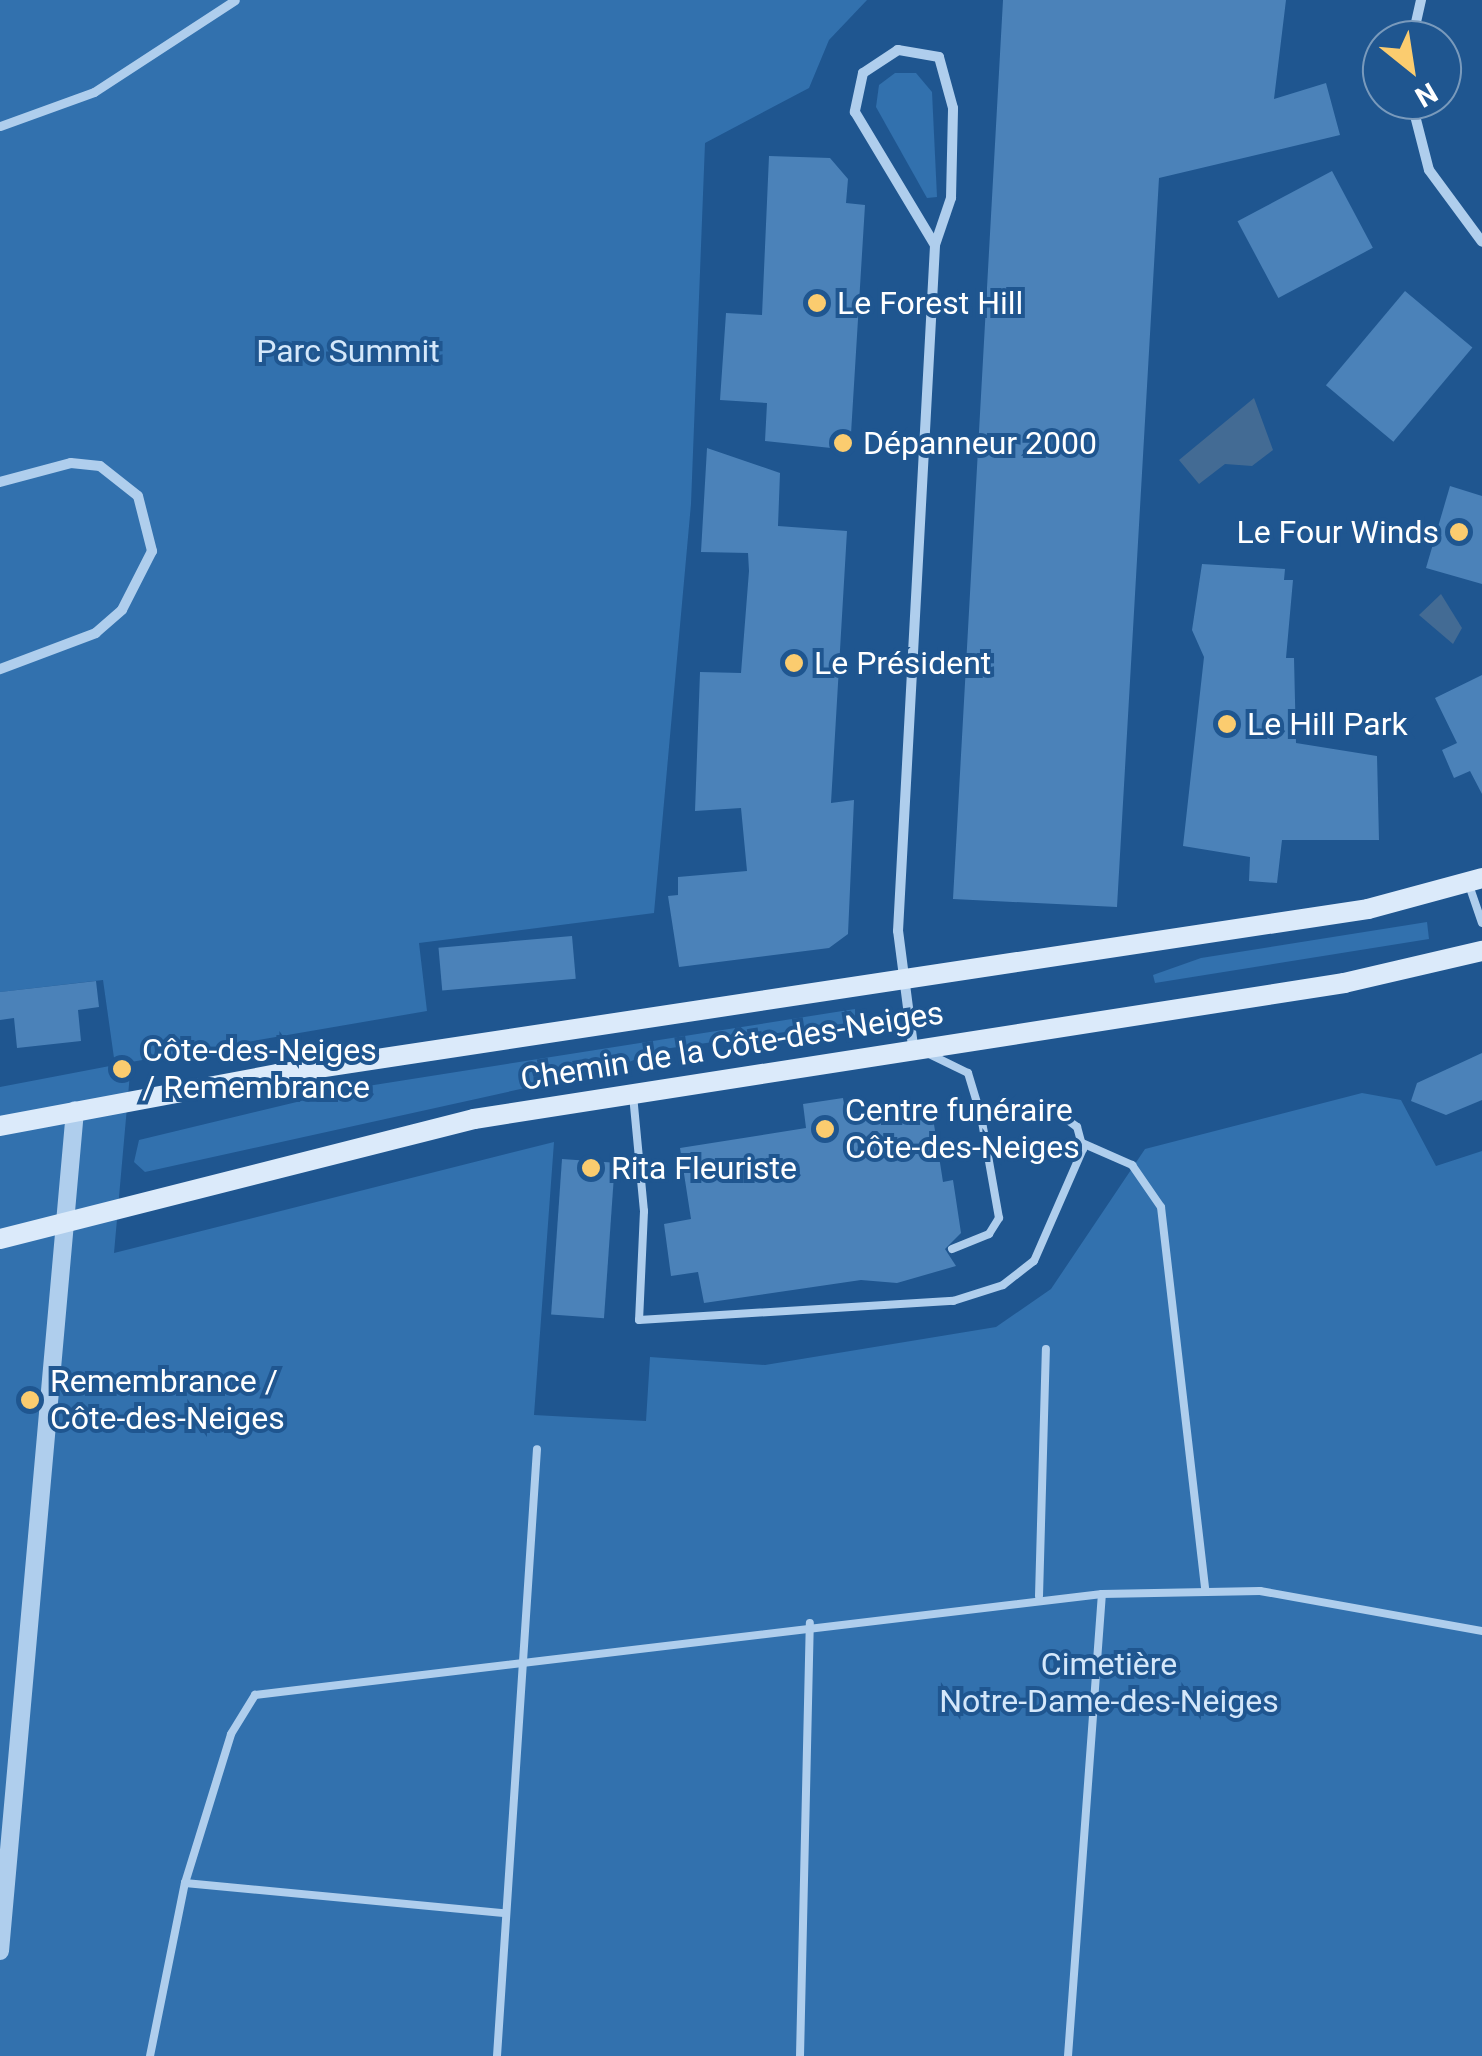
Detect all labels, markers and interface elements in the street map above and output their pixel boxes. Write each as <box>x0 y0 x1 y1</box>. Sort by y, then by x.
north arrow <box>1362 20 1462 120</box>
text: N <box>1409 75 1443 114</box>
place label: Le Forest Hill <box>837 284 1023 322</box>
marker: Le Forest Hill <box>806 292 828 314</box>
park label: Parc Summit <box>256 332 440 370</box>
place label: Dépanneur 2000 <box>863 424 1097 462</box>
marker: Dépanneur 2000 <box>832 432 854 454</box>
place label: Le Four Winds <box>1236 513 1439 551</box>
marker: Le Four Winds <box>1448 521 1470 543</box>
place label: Le Président <box>814 644 991 682</box>
marker: Le Président <box>783 652 805 674</box>
place label: Le Hill Park <box>1247 705 1408 743</box>
marker: Le Hill Park <box>1216 713 1238 735</box>
street label: Chemin de la Côte-des-Neiges <box>518 994 946 1098</box>
place label: Côte-des-Neiges / Remembrance <box>142 1032 377 1107</box>
marker: Côte-des-Neiges / Remembrance <box>111 1058 133 1080</box>
place label: Centre funéraire Côte-des-Neiges <box>845 1092 1080 1167</box>
marker: Centre funéraire Côte-des-Neiges <box>814 1118 836 1140</box>
place label: Rita Fleuriste <box>611 1149 797 1187</box>
marker: Rita Fleuriste <box>580 1157 602 1179</box>
place label: Remembrance / Côte-des-Neiges <box>50 1363 285 1438</box>
marker: Remembrance / Côte-des-Neiges <box>19 1389 41 1411</box>
park label: Cimetière Notre-Dame-des-Neiges <box>939 1646 1279 1721</box>

